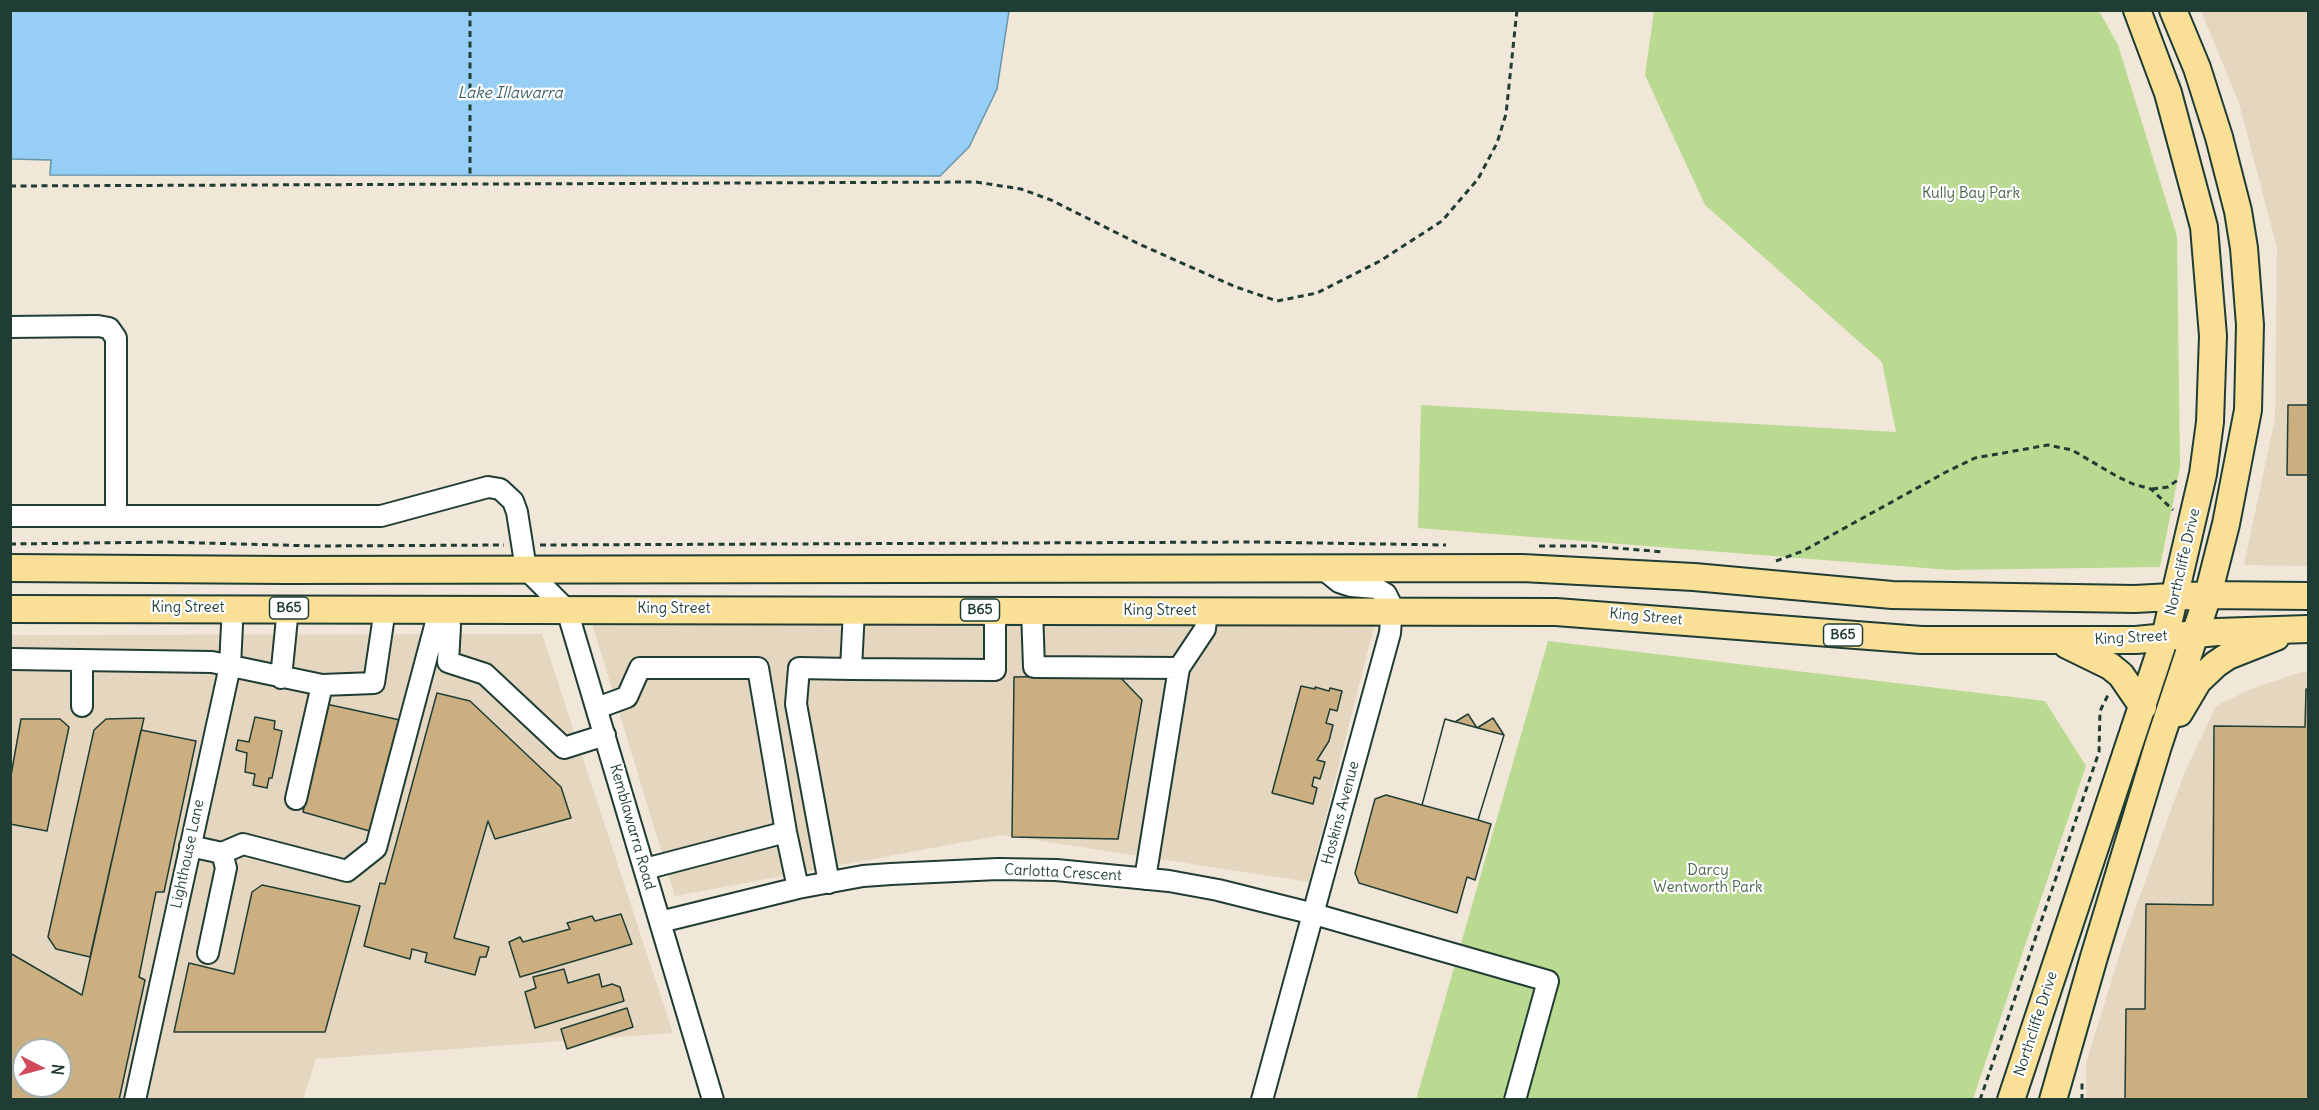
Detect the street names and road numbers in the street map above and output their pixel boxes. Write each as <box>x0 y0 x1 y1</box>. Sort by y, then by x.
street label: Northcliffe Drive <box>2162 507 2204 617</box>
road number: B65 <box>270 597 308 619</box>
street label: King Street <box>151 599 225 617</box>
road number: B65 <box>960 599 1000 621</box>
street label: King Street <box>637 600 711 618</box>
street label: King Street <box>1123 602 1197 620</box>
street label: King Street <box>1609 605 1683 629</box>
road number: B65 <box>1824 624 1862 646</box>
street label: King Street <box>2094 627 2168 649</box>
street label: Hoskins Avenue <box>1319 759 1363 867</box>
street label: Kemblawarra Road <box>605 762 659 892</box>
street label: Lighthouse Lane <box>168 798 208 910</box>
street label: Carlotta Crescent <box>1004 861 1122 885</box>
street label: Northcliffe Drive <box>2011 969 2061 1079</box>

